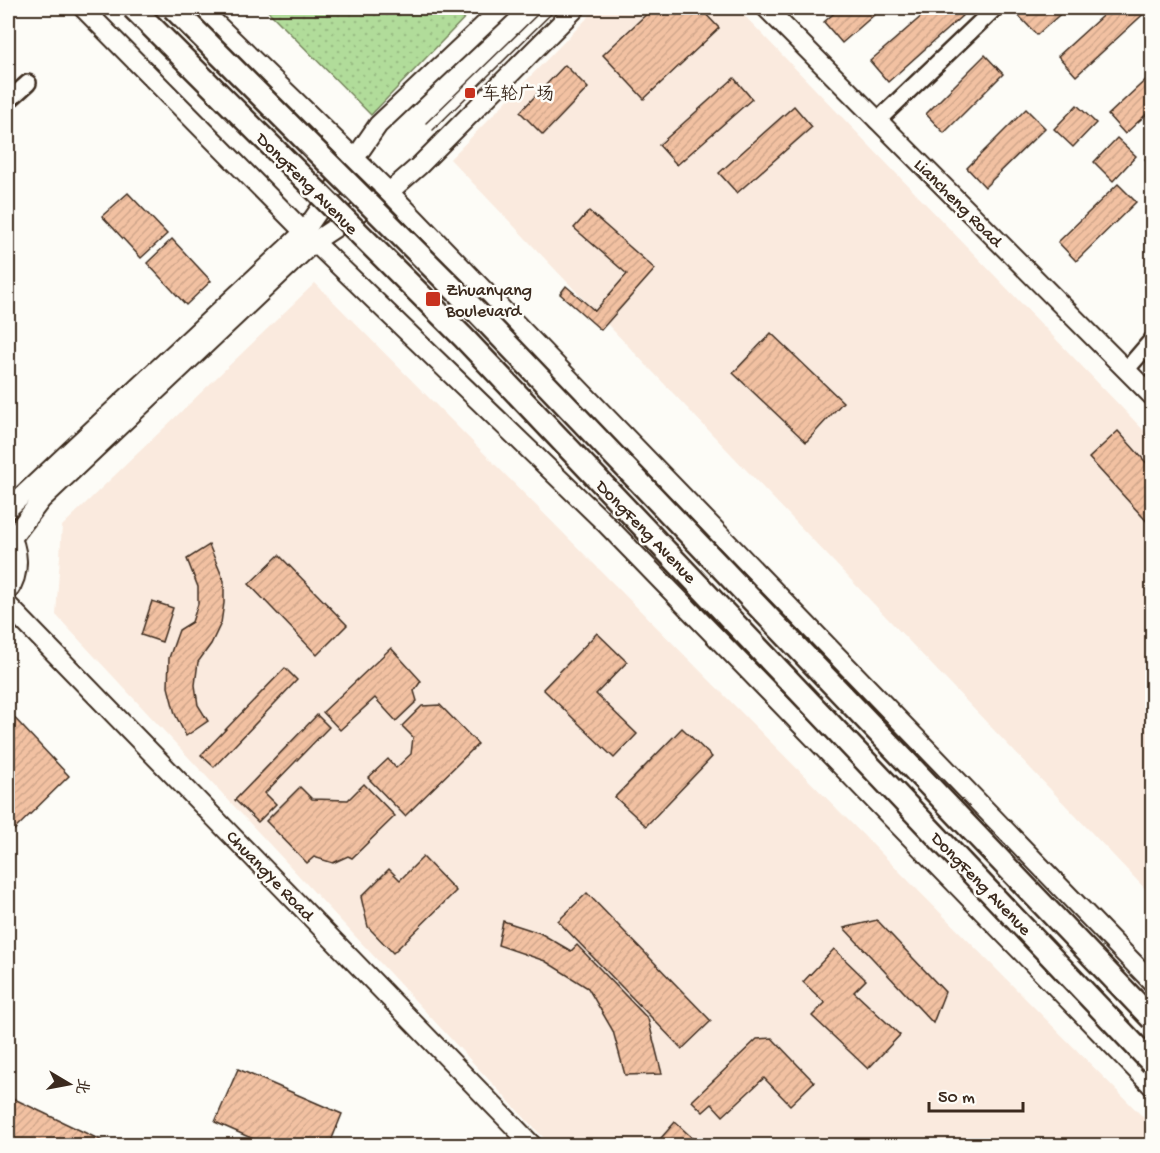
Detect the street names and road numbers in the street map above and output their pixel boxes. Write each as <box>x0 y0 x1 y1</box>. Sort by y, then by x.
street label: DongFeng Avenue <box>250 129 362 241</box>
street label: Liancheng Road <box>909 155 1007 253</box>
street label: DongFeng Avenue <box>590 476 700 589</box>
street label: ChuangYe Road <box>221 827 319 927</box>
street label: DongFeng Avenue <box>925 828 1035 941</box>

